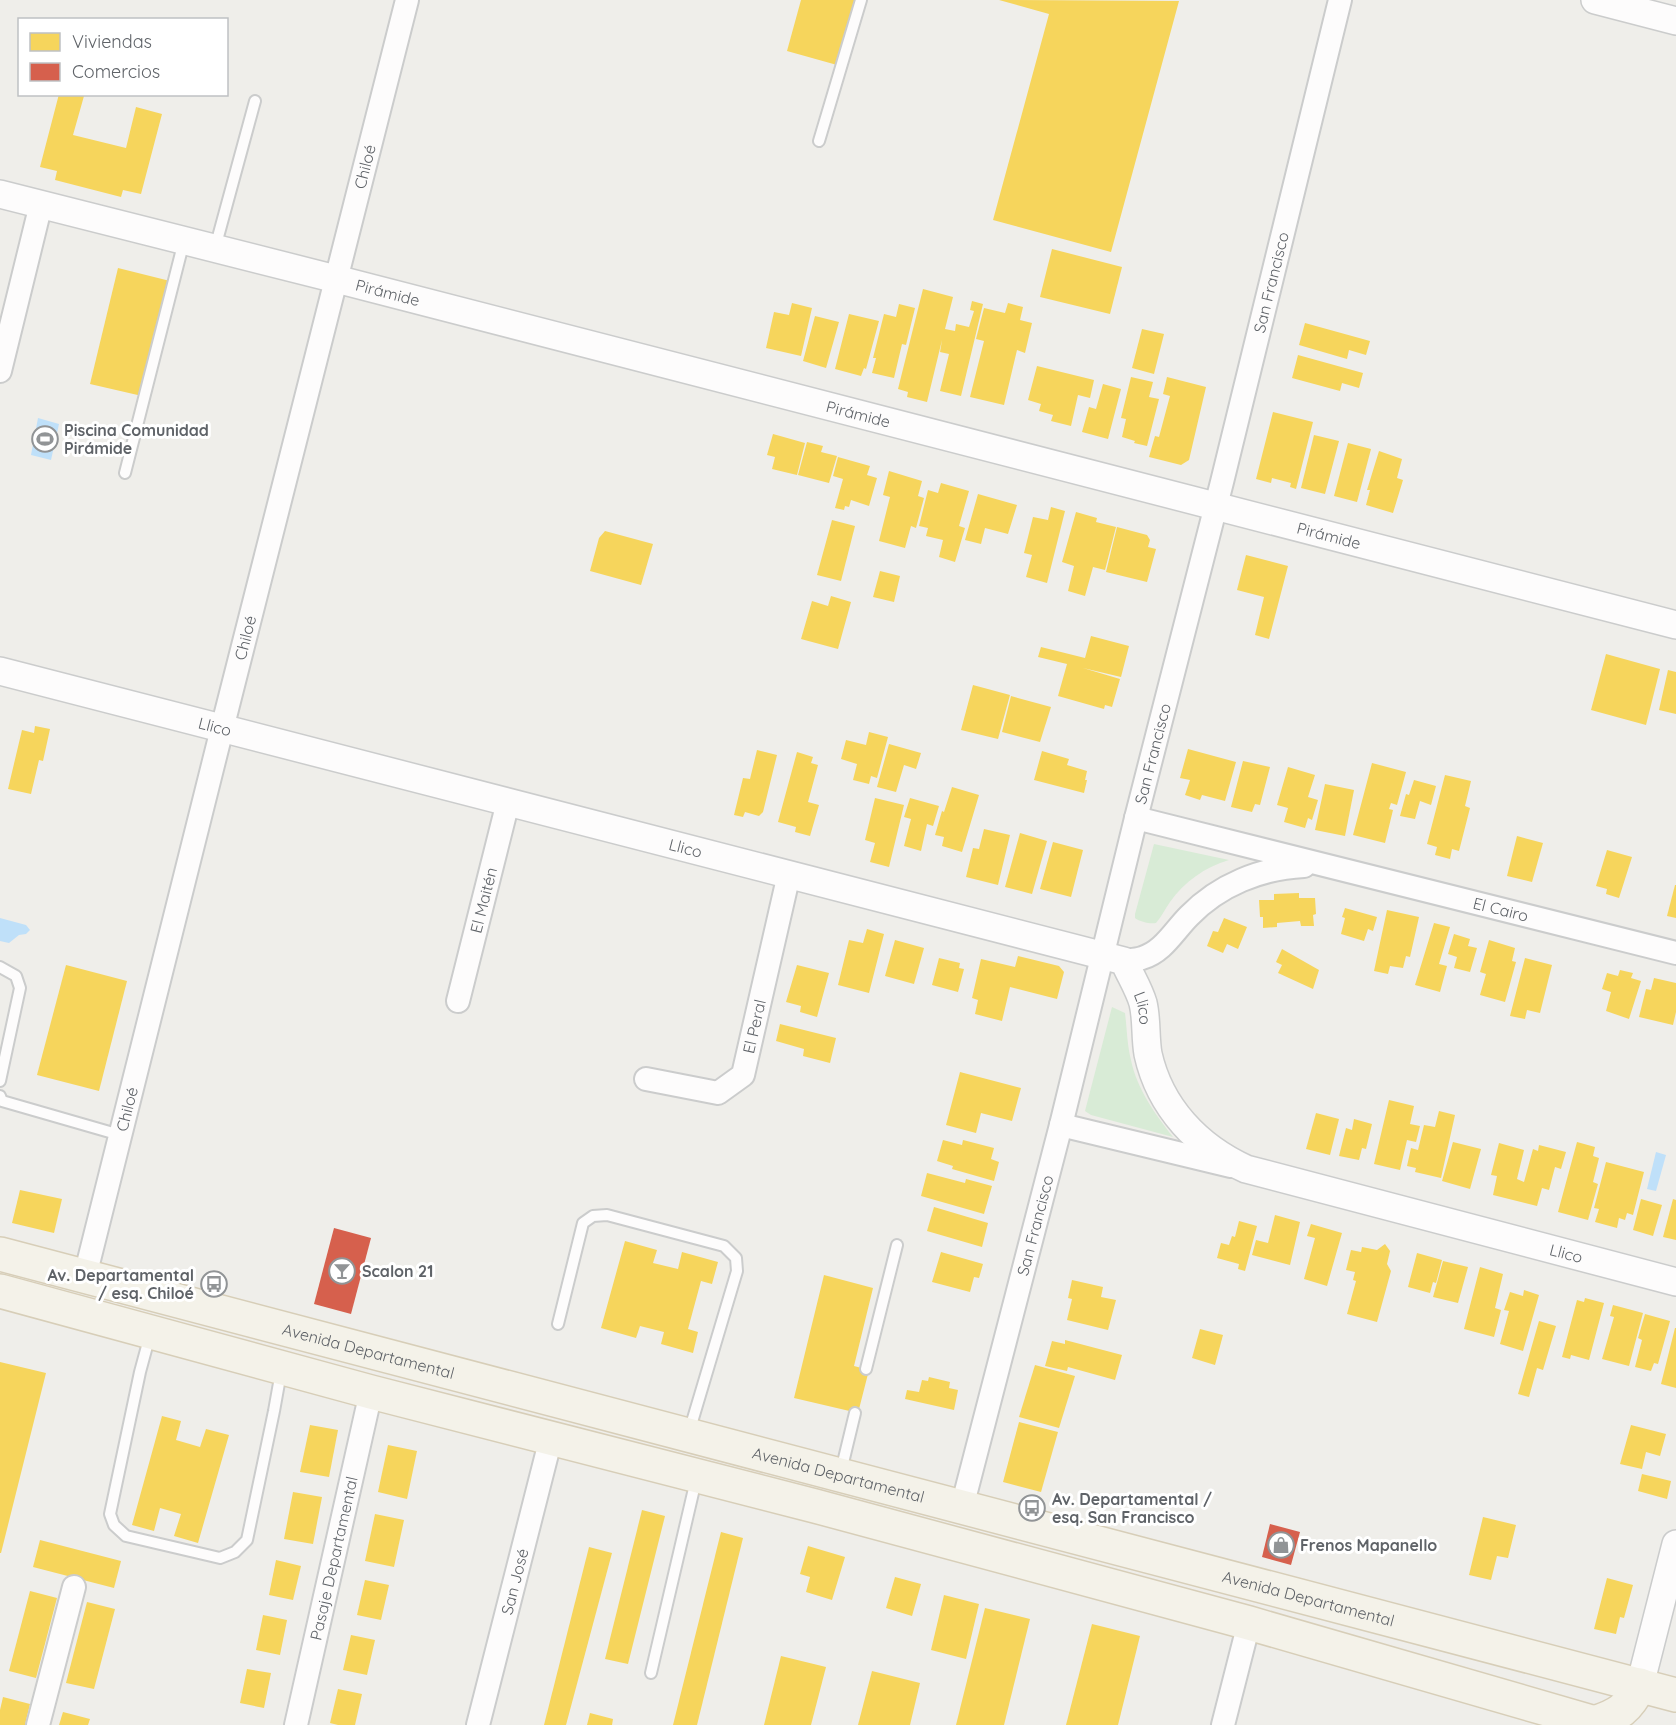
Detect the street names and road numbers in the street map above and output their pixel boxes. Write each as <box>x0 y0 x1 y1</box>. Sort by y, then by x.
street label: Chiloé <box>349 142 380 191</box>
street label: San Francisco <box>1249 230 1293 335</box>
street label: Pirámide <box>354 274 422 310</box>
street label: Pirámide <box>824 396 892 432</box>
street label: Pirámide <box>1295 518 1363 553</box>
street label: Chiloé <box>230 613 260 662</box>
street label: San Francisco <box>1130 701 1175 806</box>
street label: Llico <box>196 713 234 740</box>
street label: Llico <box>667 834 704 862</box>
street label: El Maitén <box>465 865 501 935</box>
street label: El Cairo <box>1471 893 1530 926</box>
street label: Llico <box>1130 988 1156 1025</box>
street label: El Peral <box>738 997 770 1055</box>
street label: Chiloé <box>112 1085 142 1134</box>
street label: San Francisco <box>1012 1173 1058 1278</box>
street label: Llico <box>1547 1239 1585 1267</box>
street label: Avenida Departamental <box>280 1319 457 1383</box>
street label: Avenida Departamental <box>750 1442 927 1507</box>
street label: Pasaje Departamental <box>305 1474 362 1642</box>
street label: San José <box>496 1546 533 1617</box>
street label: Avenida Departamental <box>1220 1566 1397 1630</box>

